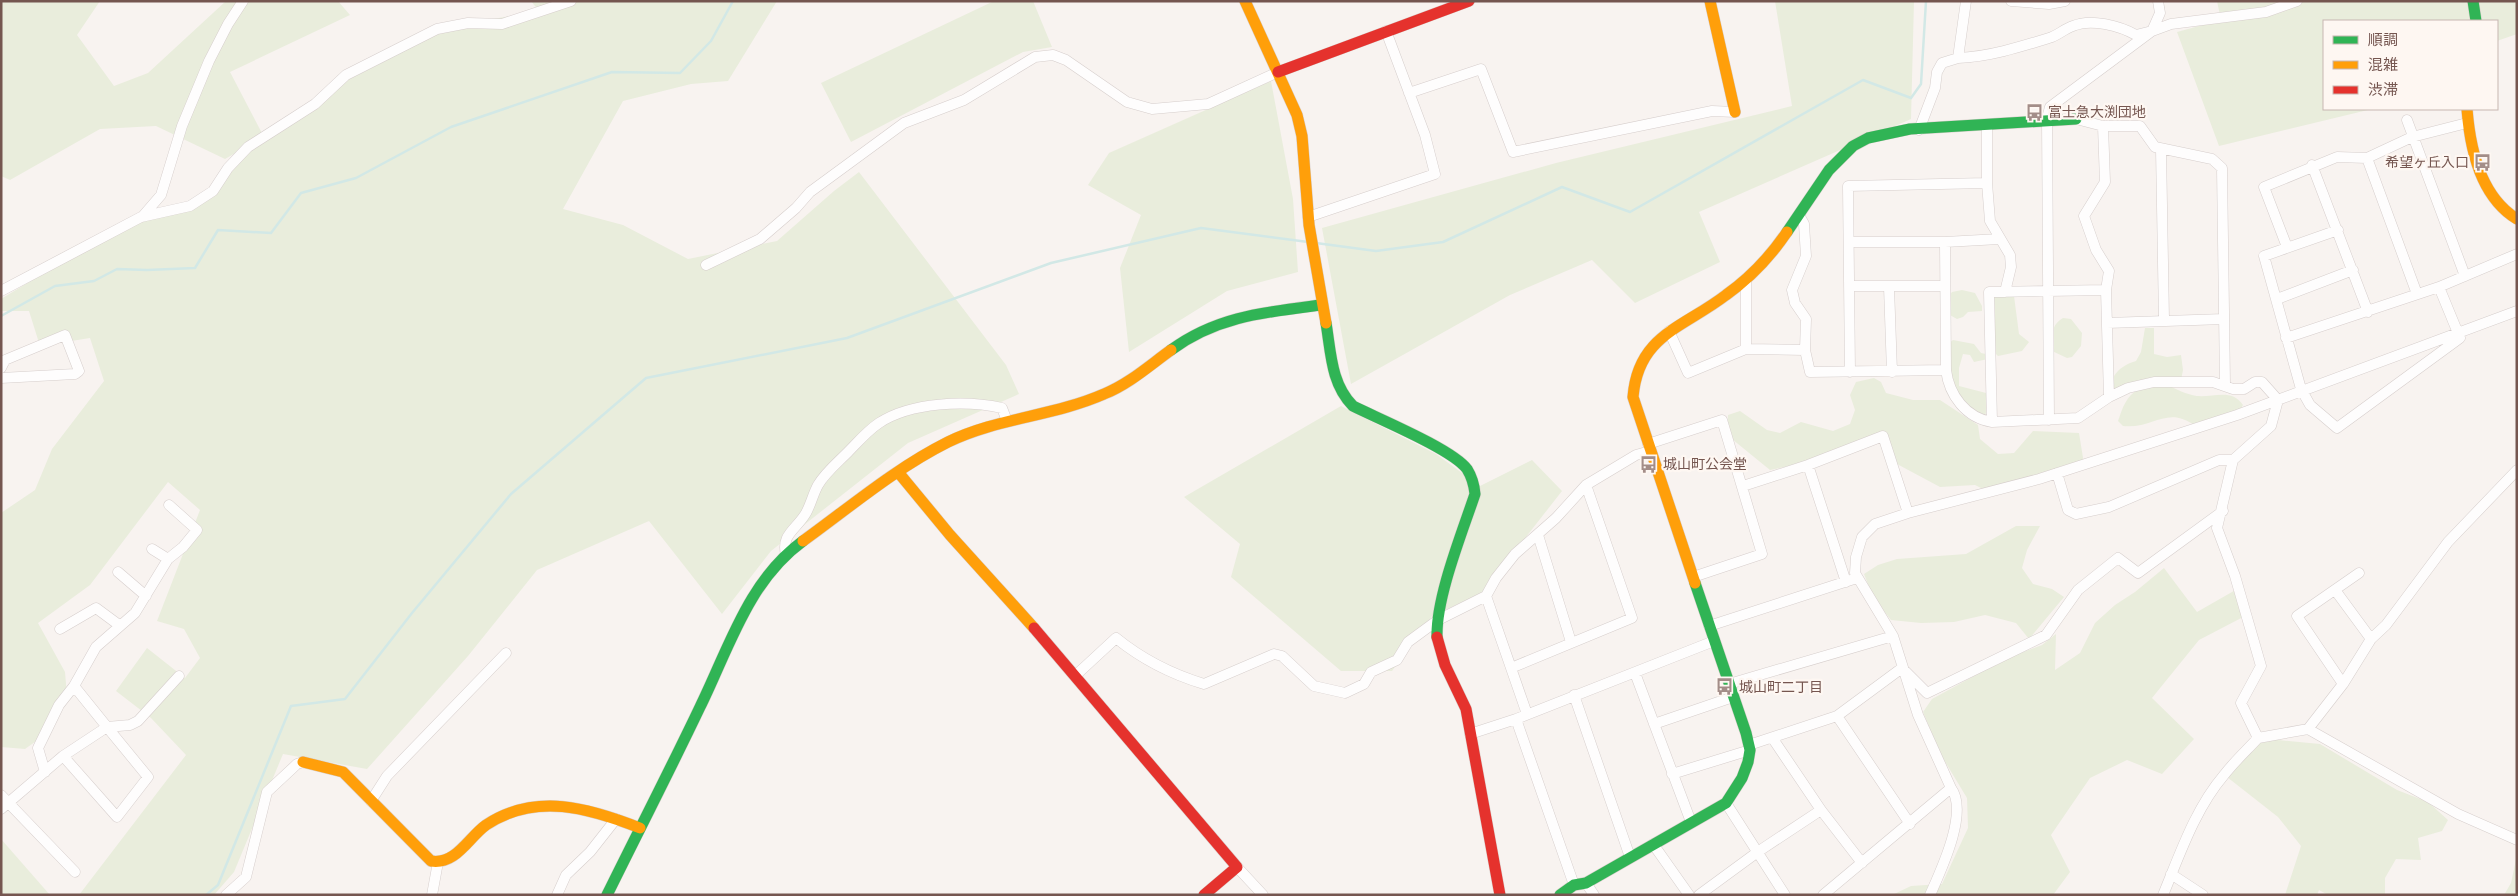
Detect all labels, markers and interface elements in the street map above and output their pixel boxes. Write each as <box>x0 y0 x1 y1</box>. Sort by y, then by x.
legend <box>2323 20 2498 110</box>
text: 順調 <box>2368 31 2398 49</box>
text: 混雑 <box>2368 56 2398 74</box>
text: 渋滞 <box>2368 81 2398 99</box>
bus stop icon: 富士急大渕団地 <box>2024 102 2044 122</box>
place label: 富士急大渕団地 <box>2048 104 2146 121</box>
bus stop icon: 希望ヶ丘入口 <box>2473 152 2493 172</box>
place label: 希望ヶ丘入口 <box>2385 154 2469 171</box>
bus stop icon: 城山町公会堂 <box>1639 454 1659 474</box>
place label: 城山町公会堂 <box>1663 456 1747 473</box>
bus stop icon: 城山町二丁目 <box>1715 677 1735 697</box>
place label: 城山町二丁目 <box>1739 679 1823 696</box>

